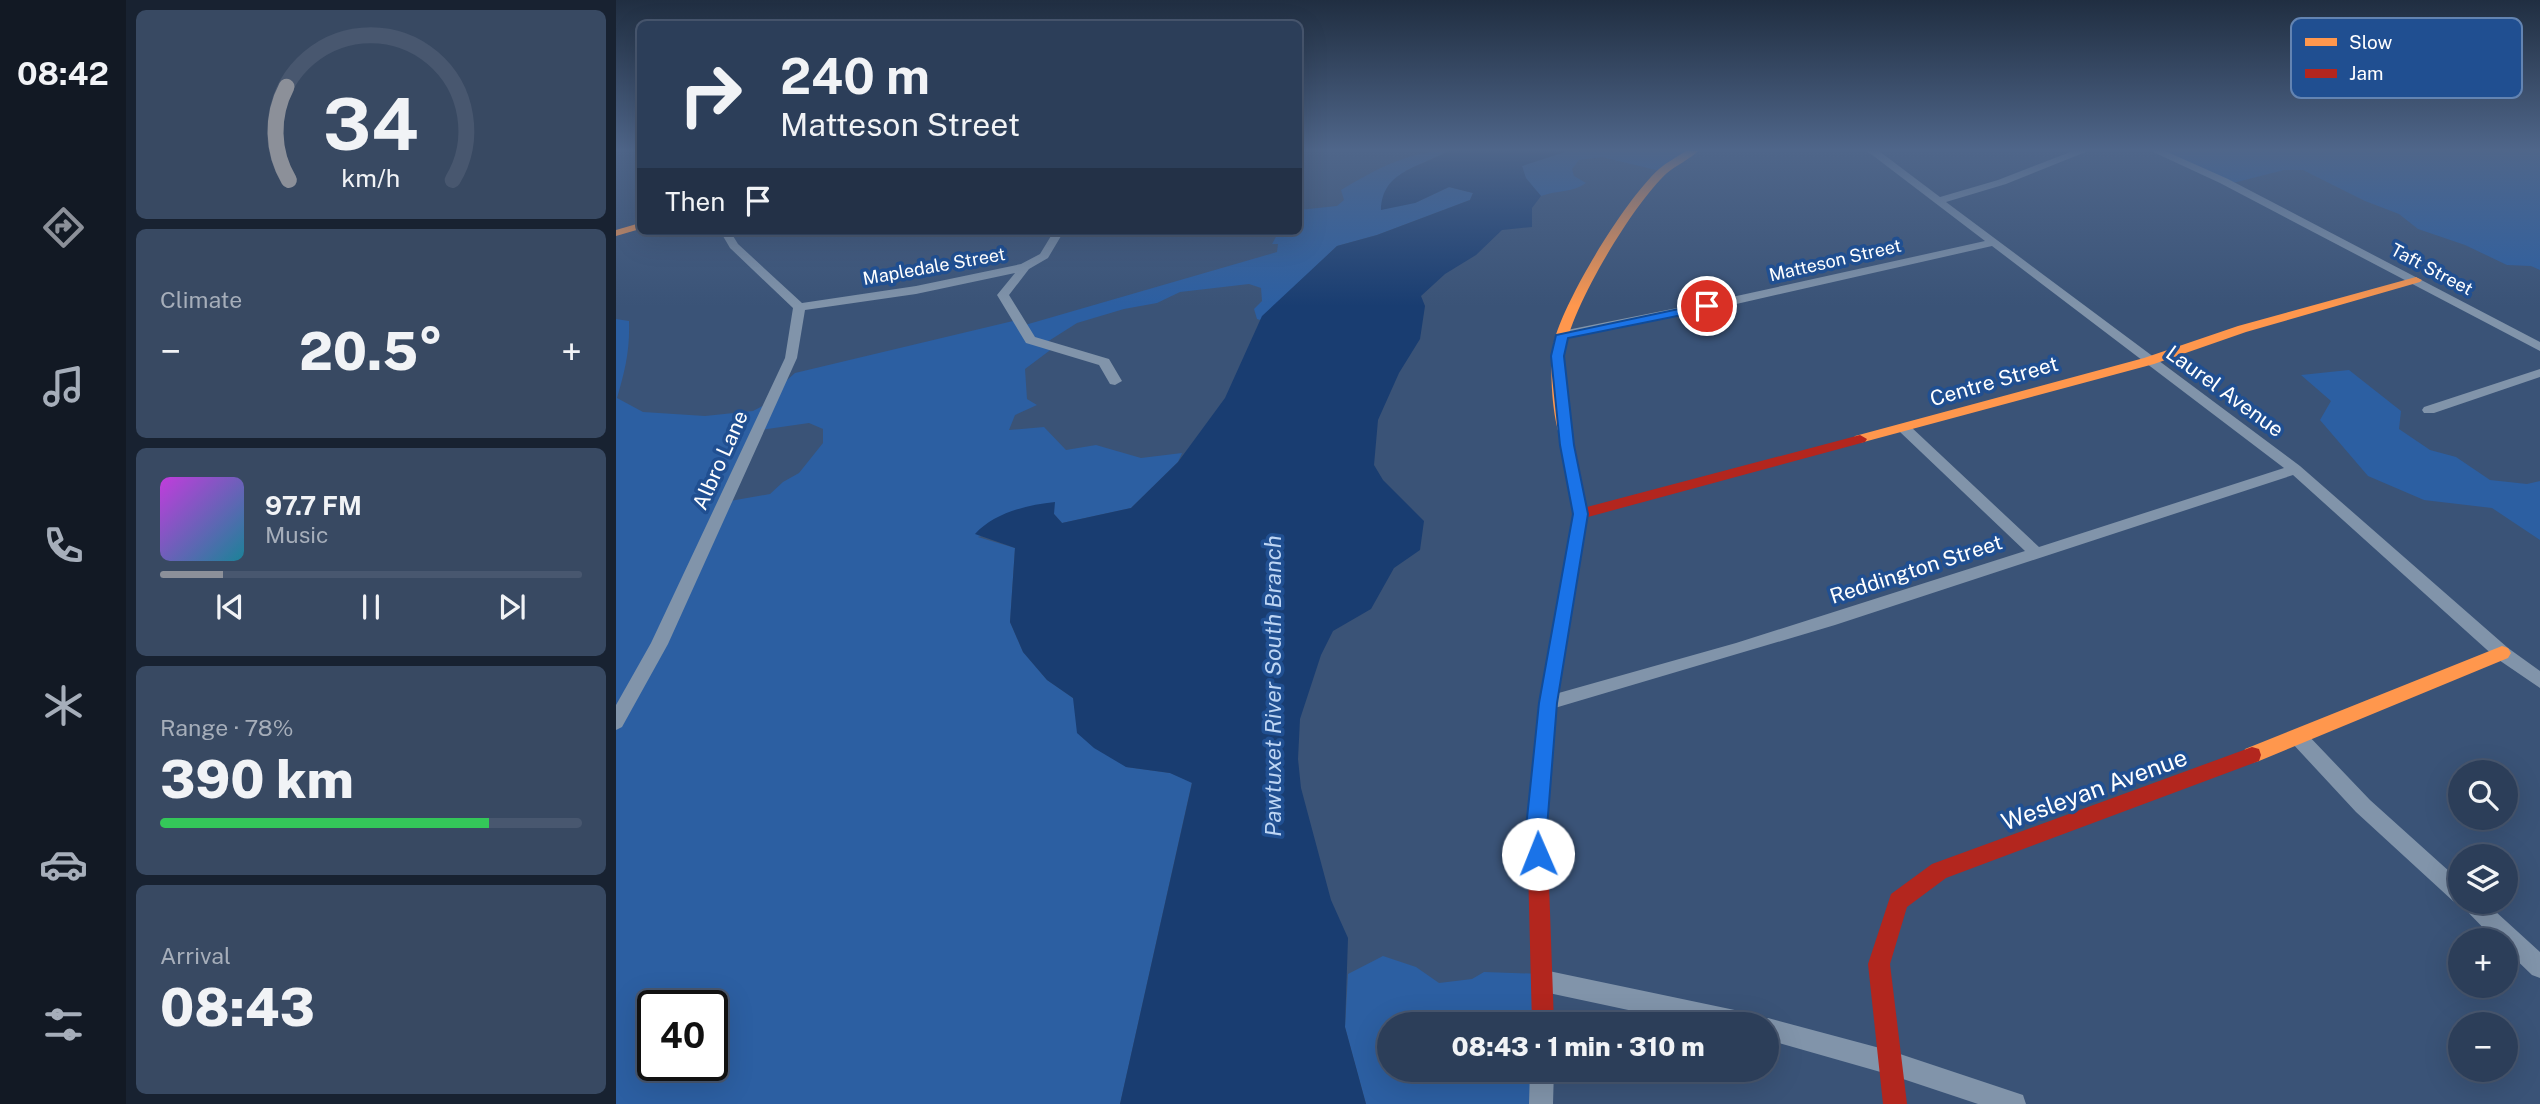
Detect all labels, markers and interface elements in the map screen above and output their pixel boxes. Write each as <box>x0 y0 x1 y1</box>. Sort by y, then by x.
legend <box>2291 18 2522 98</box>
text: Slow <box>2349 31 2393 53</box>
text: 240 m <box>780 47 930 105</box>
icon: right <box>665 49 756 140</box>
text: 08:42 <box>17 55 109 92</box>
text: Jam <box>2349 62 2383 84</box>
text: 34 <box>323 82 419 167</box>
text: Matteson Street <box>780 106 1020 143</box>
text: km/h <box>342 163 400 193</box>
icon: arrive <box>739 182 777 220</box>
text: Then <box>665 186 725 217</box>
icon: directions <box>39 203 88 252</box>
street label: Matteson Street <box>1767 235 1903 285</box>
street label: Taft Street <box>2387 239 2477 299</box>
street label: Mapledale Street <box>861 243 1007 289</box>
pin <box>1677 276 1737 336</box>
text: Climate <box>160 286 242 313</box>
icon: arrive <box>1688 287 1726 325</box>
text: 20.5° <box>299 321 443 382</box>
text: − <box>160 329 181 374</box>
text: + <box>561 329 582 374</box>
street label: Laurel Avenue <box>2161 340 2289 442</box>
street label: Centre Street <box>1927 351 2061 411</box>
icon: music <box>39 362 88 411</box>
street label: Albro Lane <box>687 406 753 514</box>
text: 97.7 FM <box>265 490 362 521</box>
icon: phone <box>39 521 88 570</box>
text: Music <box>265 521 329 548</box>
street label: Reddington Street <box>1827 529 2005 609</box>
water label: Pawtuxet River South Branch <box>1259 535 1286 837</box>
icon: previous <box>211 588 249 626</box>
icon: pause <box>352 588 390 626</box>
icon: next <box>493 588 531 626</box>
icon: climate <box>39 681 88 730</box>
text: Range · 78% <box>160 714 293 741</box>
street label: Wesleyan Avenue <box>1997 742 2191 836</box>
text: 390 km <box>160 749 354 810</box>
map controls <box>2448 760 2518 1082</box>
button: search <box>2448 760 2518 830</box>
position arrow <box>1501 817 1575 891</box>
icon: car <box>39 840 88 889</box>
button: layers <box>2448 844 2518 914</box>
button: + <box>2448 928 2518 998</box>
text: Arrival <box>160 942 231 969</box>
text: 08:43 <box>160 977 315 1038</box>
speed limit sign: 40 <box>637 990 728 1081</box>
icon: filters <box>39 1000 88 1049</box>
button: − <box>2448 1012 2518 1082</box>
text: 08:43 · 1 min · 310 m <box>1451 1031 1705 1062</box>

